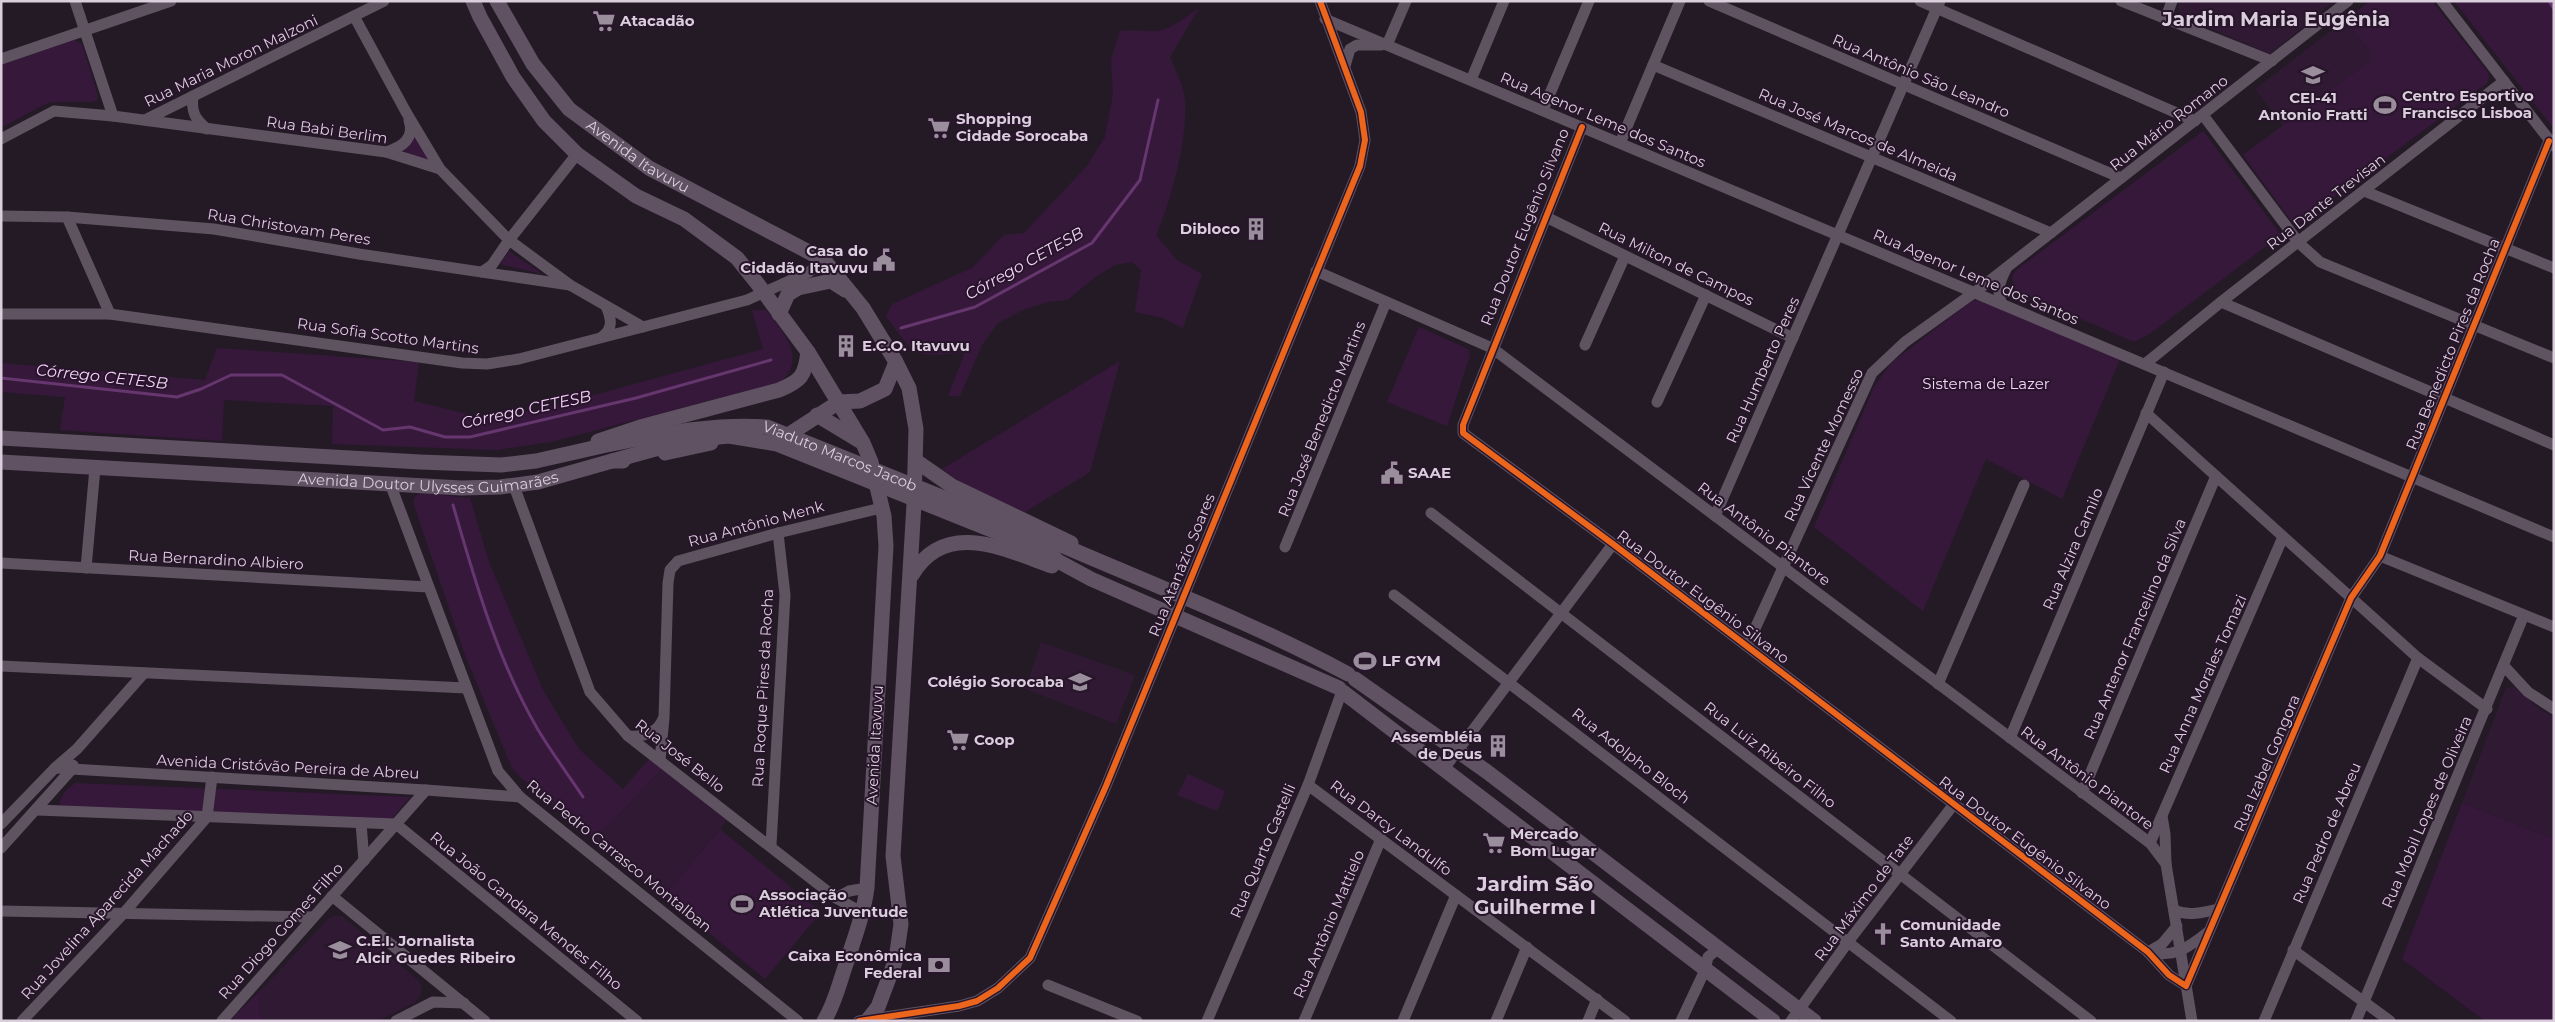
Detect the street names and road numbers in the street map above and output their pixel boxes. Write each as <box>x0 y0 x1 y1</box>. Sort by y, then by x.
street label: Rua Maria Moron Malzoni <box>141 10 321 111</box>
street label: Rua Antônio São Leandro <box>1830 30 2013 122</box>
street label: Rua Agenor Leme dos Santos <box>1498 68 1709 172</box>
street label: Rua Mário Romano <box>2106 71 2232 175</box>
street label: Rua José Marcos de Almeida <box>1756 84 1961 185</box>
street label: Rua Babi Berlim <box>265 112 389 147</box>
street label: Avenida Itavuvu <box>583 115 693 197</box>
street label: Rua Doutor Eugênio Silvano <box>1476 125 1573 328</box>
street label: Rua Dante Trevisan <box>2263 149 2389 254</box>
street label: Rua Christovam Peres <box>206 204 372 249</box>
street label: Rua Milton de Campos <box>1595 218 1757 309</box>
street label: Rua Agenor Leme dos Santos <box>1871 225 2082 329</box>
street label: Rua Benedicto Pires da Rocha <box>2401 235 2504 452</box>
street label: Rua Humberto Peres <box>1722 294 1803 446</box>
street label: Rua Sofia Scotto Martins <box>296 313 480 358</box>
street label: Rua José Benedicto Martins <box>1274 318 1370 519</box>
street label: Rua Vicente Momesso <box>1780 365 1867 524</box>
street label: Viaduto Marcos Jacob <box>760 416 920 495</box>
street label: Avenida Doutor Ulysses Guimarães <box>297 467 560 497</box>
street label: Rua Antônio Piantore <box>1694 478 1834 590</box>
street label: Rua Alzira Camilo <box>2038 485 2107 613</box>
street label: Rua Atanázio Soares <box>1144 490 1219 639</box>
street label: Rua Antônio Menk <box>686 496 826 551</box>
street label: Rua Antenor Francelino da Silva <box>2079 515 2190 742</box>
street label: Rua Doutor Eugênio Silvano <box>1613 525 1793 668</box>
street label: Rua Bernardino Albiero <box>128 545 304 574</box>
street label: Rua Roque Pires da Rocha <box>748 588 777 788</box>
street label: Rua Anna Morales Tomazi <box>2155 592 2251 776</box>
street label: Avenida Itavuvu <box>862 685 887 805</box>
street label: Rua Izabel Gongora <box>2229 691 2304 834</box>
street label: Rua Luiz Ribeiro Filho <box>1700 697 1840 812</box>
street label: Rua Adolpho Bloch <box>1568 704 1694 808</box>
street label: Rua Mobil Lopes de Oliveira <box>2377 713 2476 911</box>
street label: Rua José Bello <box>632 715 729 797</box>
street label: Rua Antônio Piantore <box>2017 722 2157 834</box>
street label: Avenida Cristóvão Pereira de Abreu <box>156 750 420 783</box>
street label: Rua Pedro de Abreu <box>2288 759 2365 906</box>
street label: Rua Doutor Eugênio Silvano <box>1935 771 2115 914</box>
street label: Rua Pedro Carrasco Montalban <box>523 775 716 936</box>
street label: Rua Darcy Landulfo <box>1327 776 1456 880</box>
street label: Rua Quarto Castelli <box>1226 781 1299 921</box>
street label: Rua Jovelina Aparecida Machado <box>16 806 197 1003</box>
street label: Rua João Gandara Mendes Filho <box>426 827 626 994</box>
street label: Rua Máximo de Tate <box>1810 831 1917 965</box>
street label: Rua Antônio Mattielo <box>1289 847 1368 1001</box>
street label: Rua Diogo Gomes Filho <box>214 858 347 1003</box>

